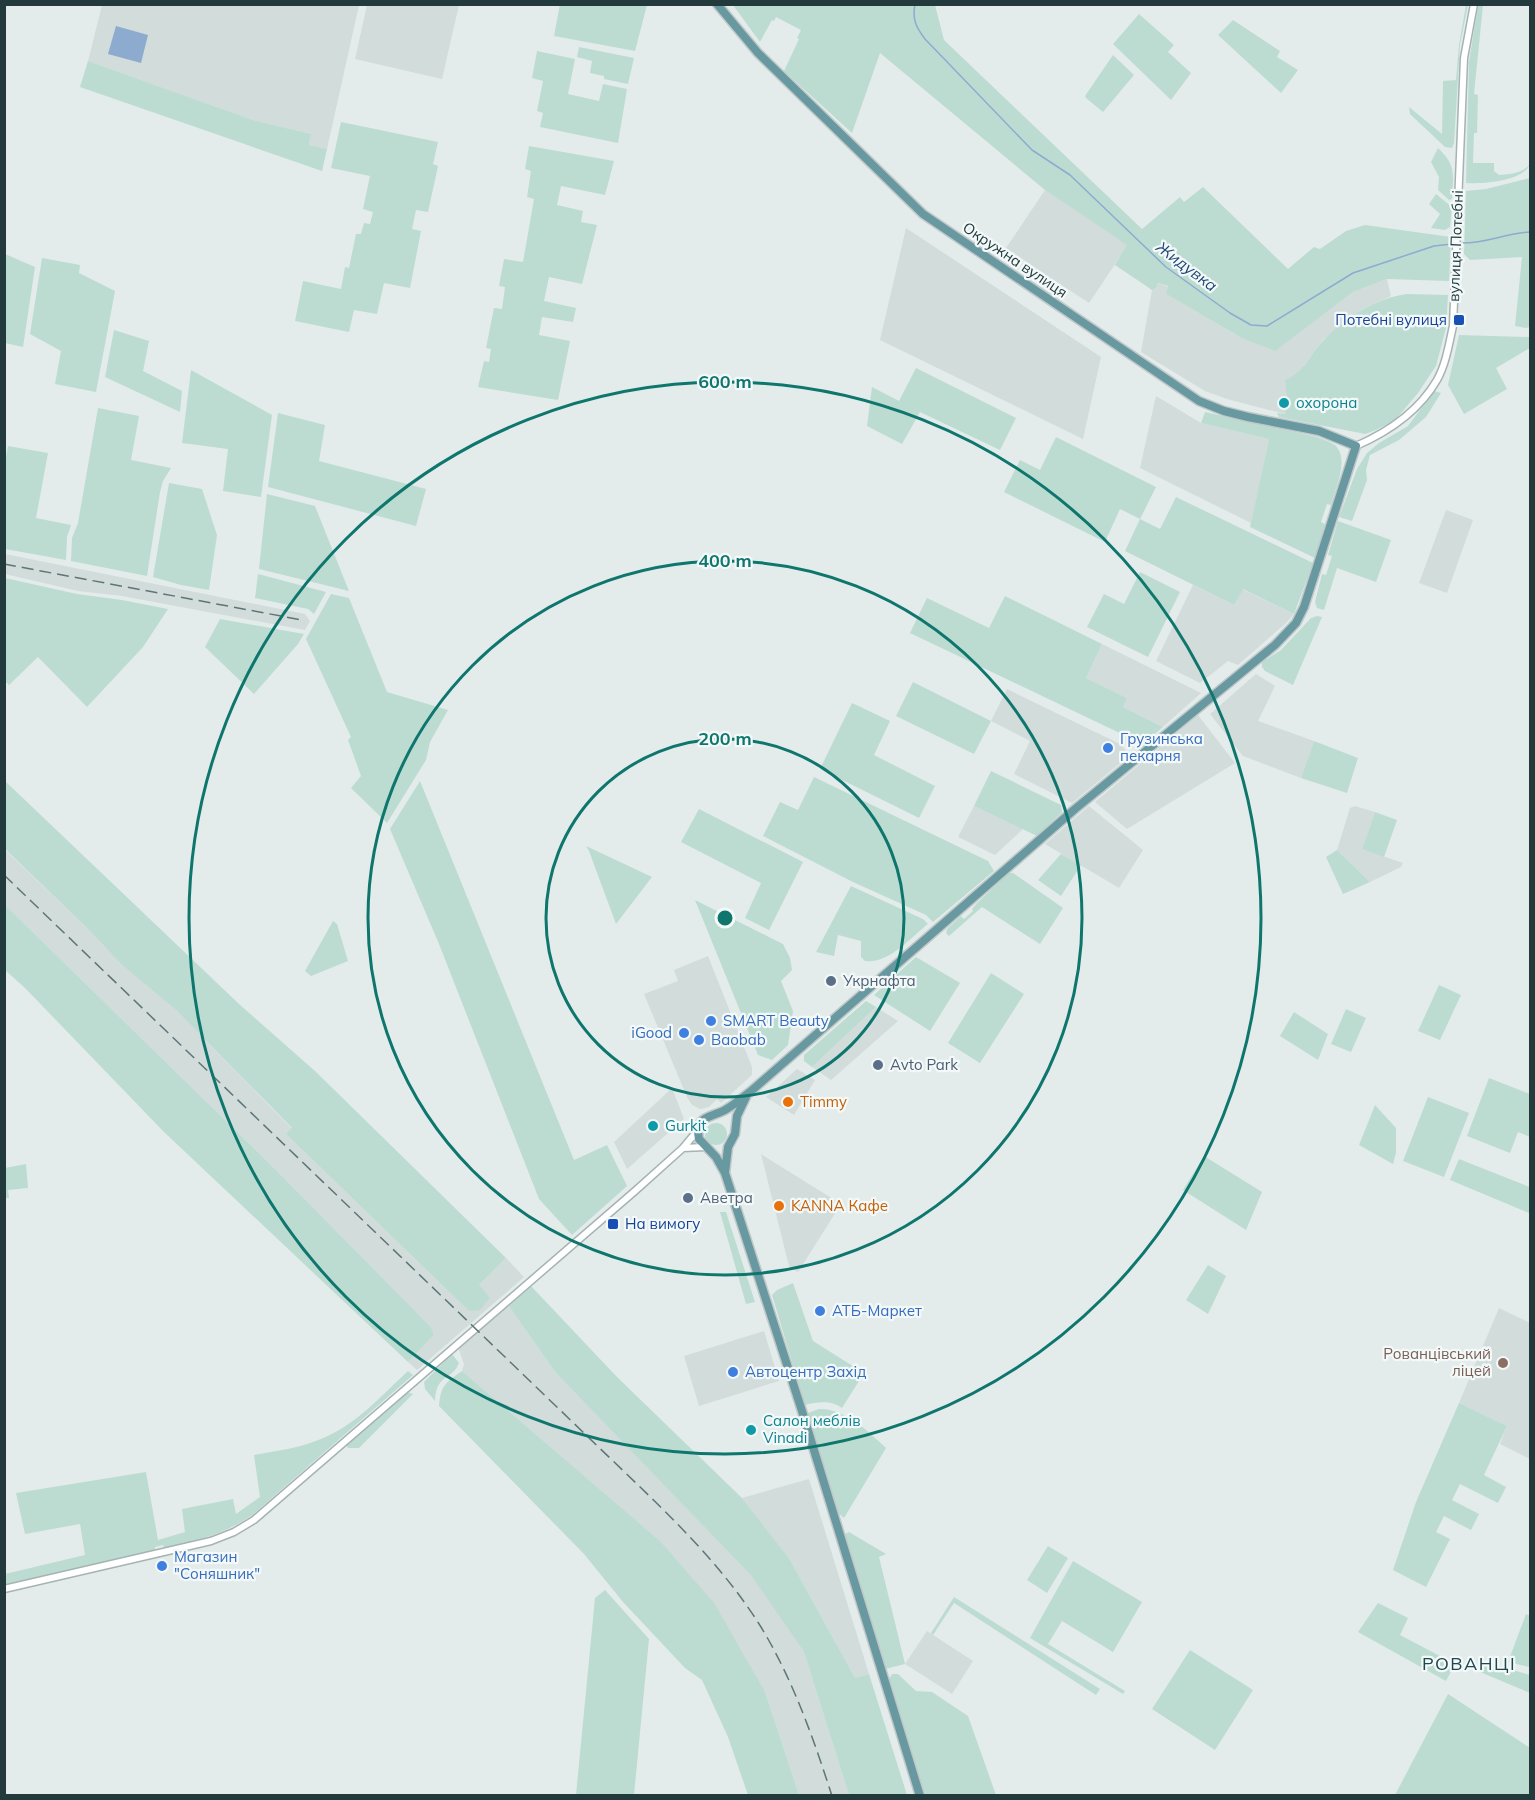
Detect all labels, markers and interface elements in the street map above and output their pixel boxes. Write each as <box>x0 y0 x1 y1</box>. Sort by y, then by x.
street label: вулиця Потебні <box>1444 190 1467 302</box>
street label: Окружна вулиця <box>959 218 1071 302</box>
water label: Жидувка <box>1152 236 1222 296</box>
place label: Потебні вулиця <box>1335 310 1447 329</box>
marker: Потебні вулиця <box>1452 313 1466 327</box>
text: 600 m <box>698 370 752 393</box>
place label: охорона <box>1296 393 1357 412</box>
marker: охорона <box>1277 396 1291 410</box>
text: 400 m <box>698 549 752 572</box>
text: 200 m <box>698 727 752 750</box>
place label: Грузинська пекарня <box>1120 729 1203 765</box>
marker: Грузинська пекарня <box>1101 741 1115 755</box>
centre of rings <box>715 908 735 928</box>
place label: Укрнафта <box>842 971 916 990</box>
marker: Укрнафта <box>824 974 838 988</box>
place label: SMART Beauty <box>723 1011 829 1030</box>
marker: SMART Beauty <box>704 1014 718 1028</box>
place label: iGood <box>631 1023 672 1042</box>
marker: iGood <box>677 1026 691 1040</box>
place label: Baobab <box>711 1030 766 1049</box>
marker: Baobab <box>692 1033 706 1047</box>
place label: Avto Park <box>890 1055 958 1074</box>
marker: Avto Park <box>871 1058 885 1072</box>
place label: Timmy <box>800 1092 847 1111</box>
marker: Timmy <box>781 1095 795 1109</box>
place label: Gurkit <box>665 1116 707 1135</box>
marker: Gurkit <box>646 1119 660 1133</box>
place label: Аветра <box>700 1188 753 1207</box>
marker: Аветра <box>681 1191 695 1205</box>
place label: KANNA Кафе <box>791 1196 888 1215</box>
marker: KANNA Кафе <box>772 1199 786 1213</box>
place label: На вимогу <box>625 1214 700 1233</box>
marker: На вимогу <box>606 1217 620 1231</box>
place label: АТБ-Маркет <box>832 1301 922 1320</box>
marker: АТБ-Маркет <box>813 1304 827 1318</box>
place label: Рованцівський ліцей <box>1383 1344 1491 1380</box>
marker: Рованцівський ліцей <box>1496 1356 1510 1370</box>
place label: Автоцентр Захід <box>745 1362 866 1381</box>
marker: Автоцентр Захід <box>726 1365 740 1379</box>
place label: Салон меблів Vinadi <box>763 1411 861 1447</box>
marker: Салон меблів Vinadi <box>744 1423 758 1437</box>
place label: Магазин "Соняшник" <box>174 1547 260 1583</box>
marker: Магазин "Соняшник" <box>155 1559 169 1573</box>
district label: РОВАНЦІ <box>1422 1652 1516 1675</box>

